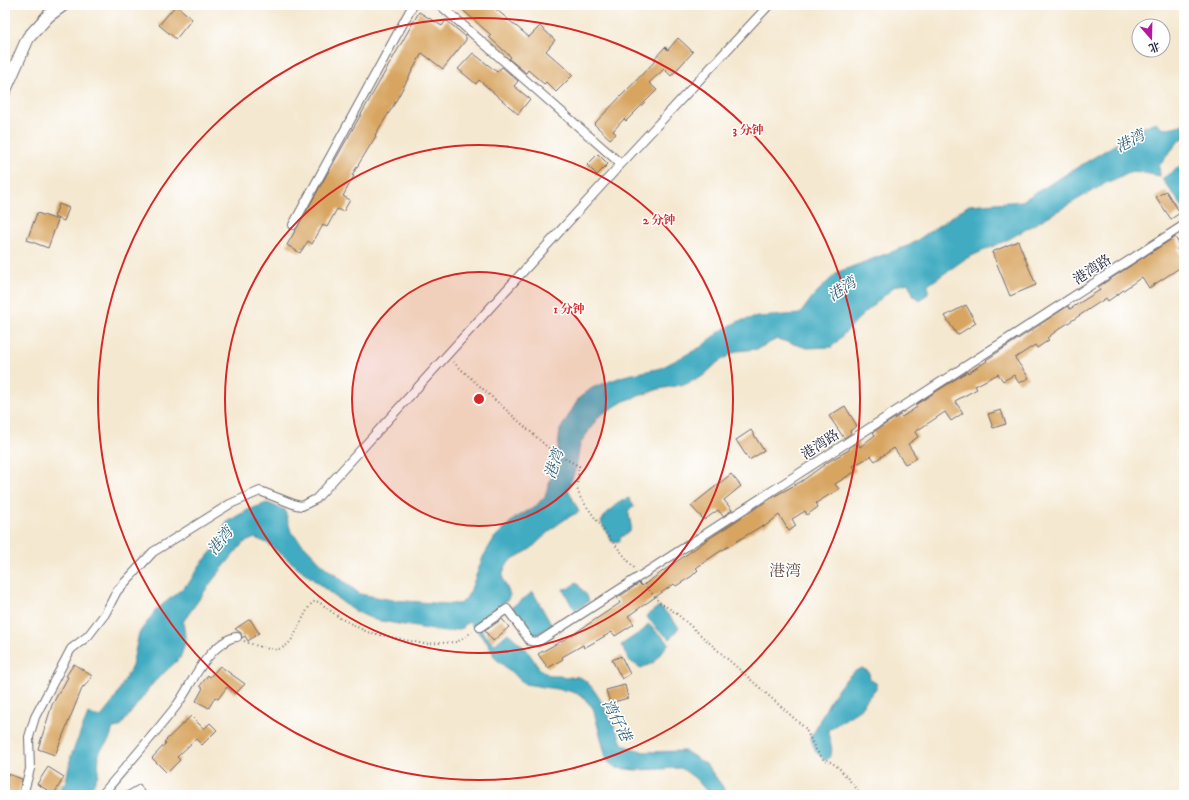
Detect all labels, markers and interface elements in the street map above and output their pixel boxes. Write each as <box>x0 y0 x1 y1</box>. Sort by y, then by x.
north arrow <box>1131 18 1171 58</box>
text: 北 <box>1147 38 1162 55</box>
text: 3 分钟 <box>732 123 764 138</box>
water label: 港湾 <box>1113 125 1151 157</box>
text: 2 分钟 <box>643 213 675 228</box>
street label: 港湾路 <box>1070 251 1115 289</box>
water label: 港湾 <box>825 271 863 306</box>
text: 1 分钟 <box>554 302 584 317</box>
centre of rings <box>472 392 486 406</box>
street label: 港湾路 <box>798 426 843 464</box>
water label: 港湾 <box>541 444 569 481</box>
water label: 港湾 <box>204 521 239 559</box>
district label: 港湾 <box>769 561 801 581</box>
water label: 湾仔港 <box>598 696 636 746</box>

